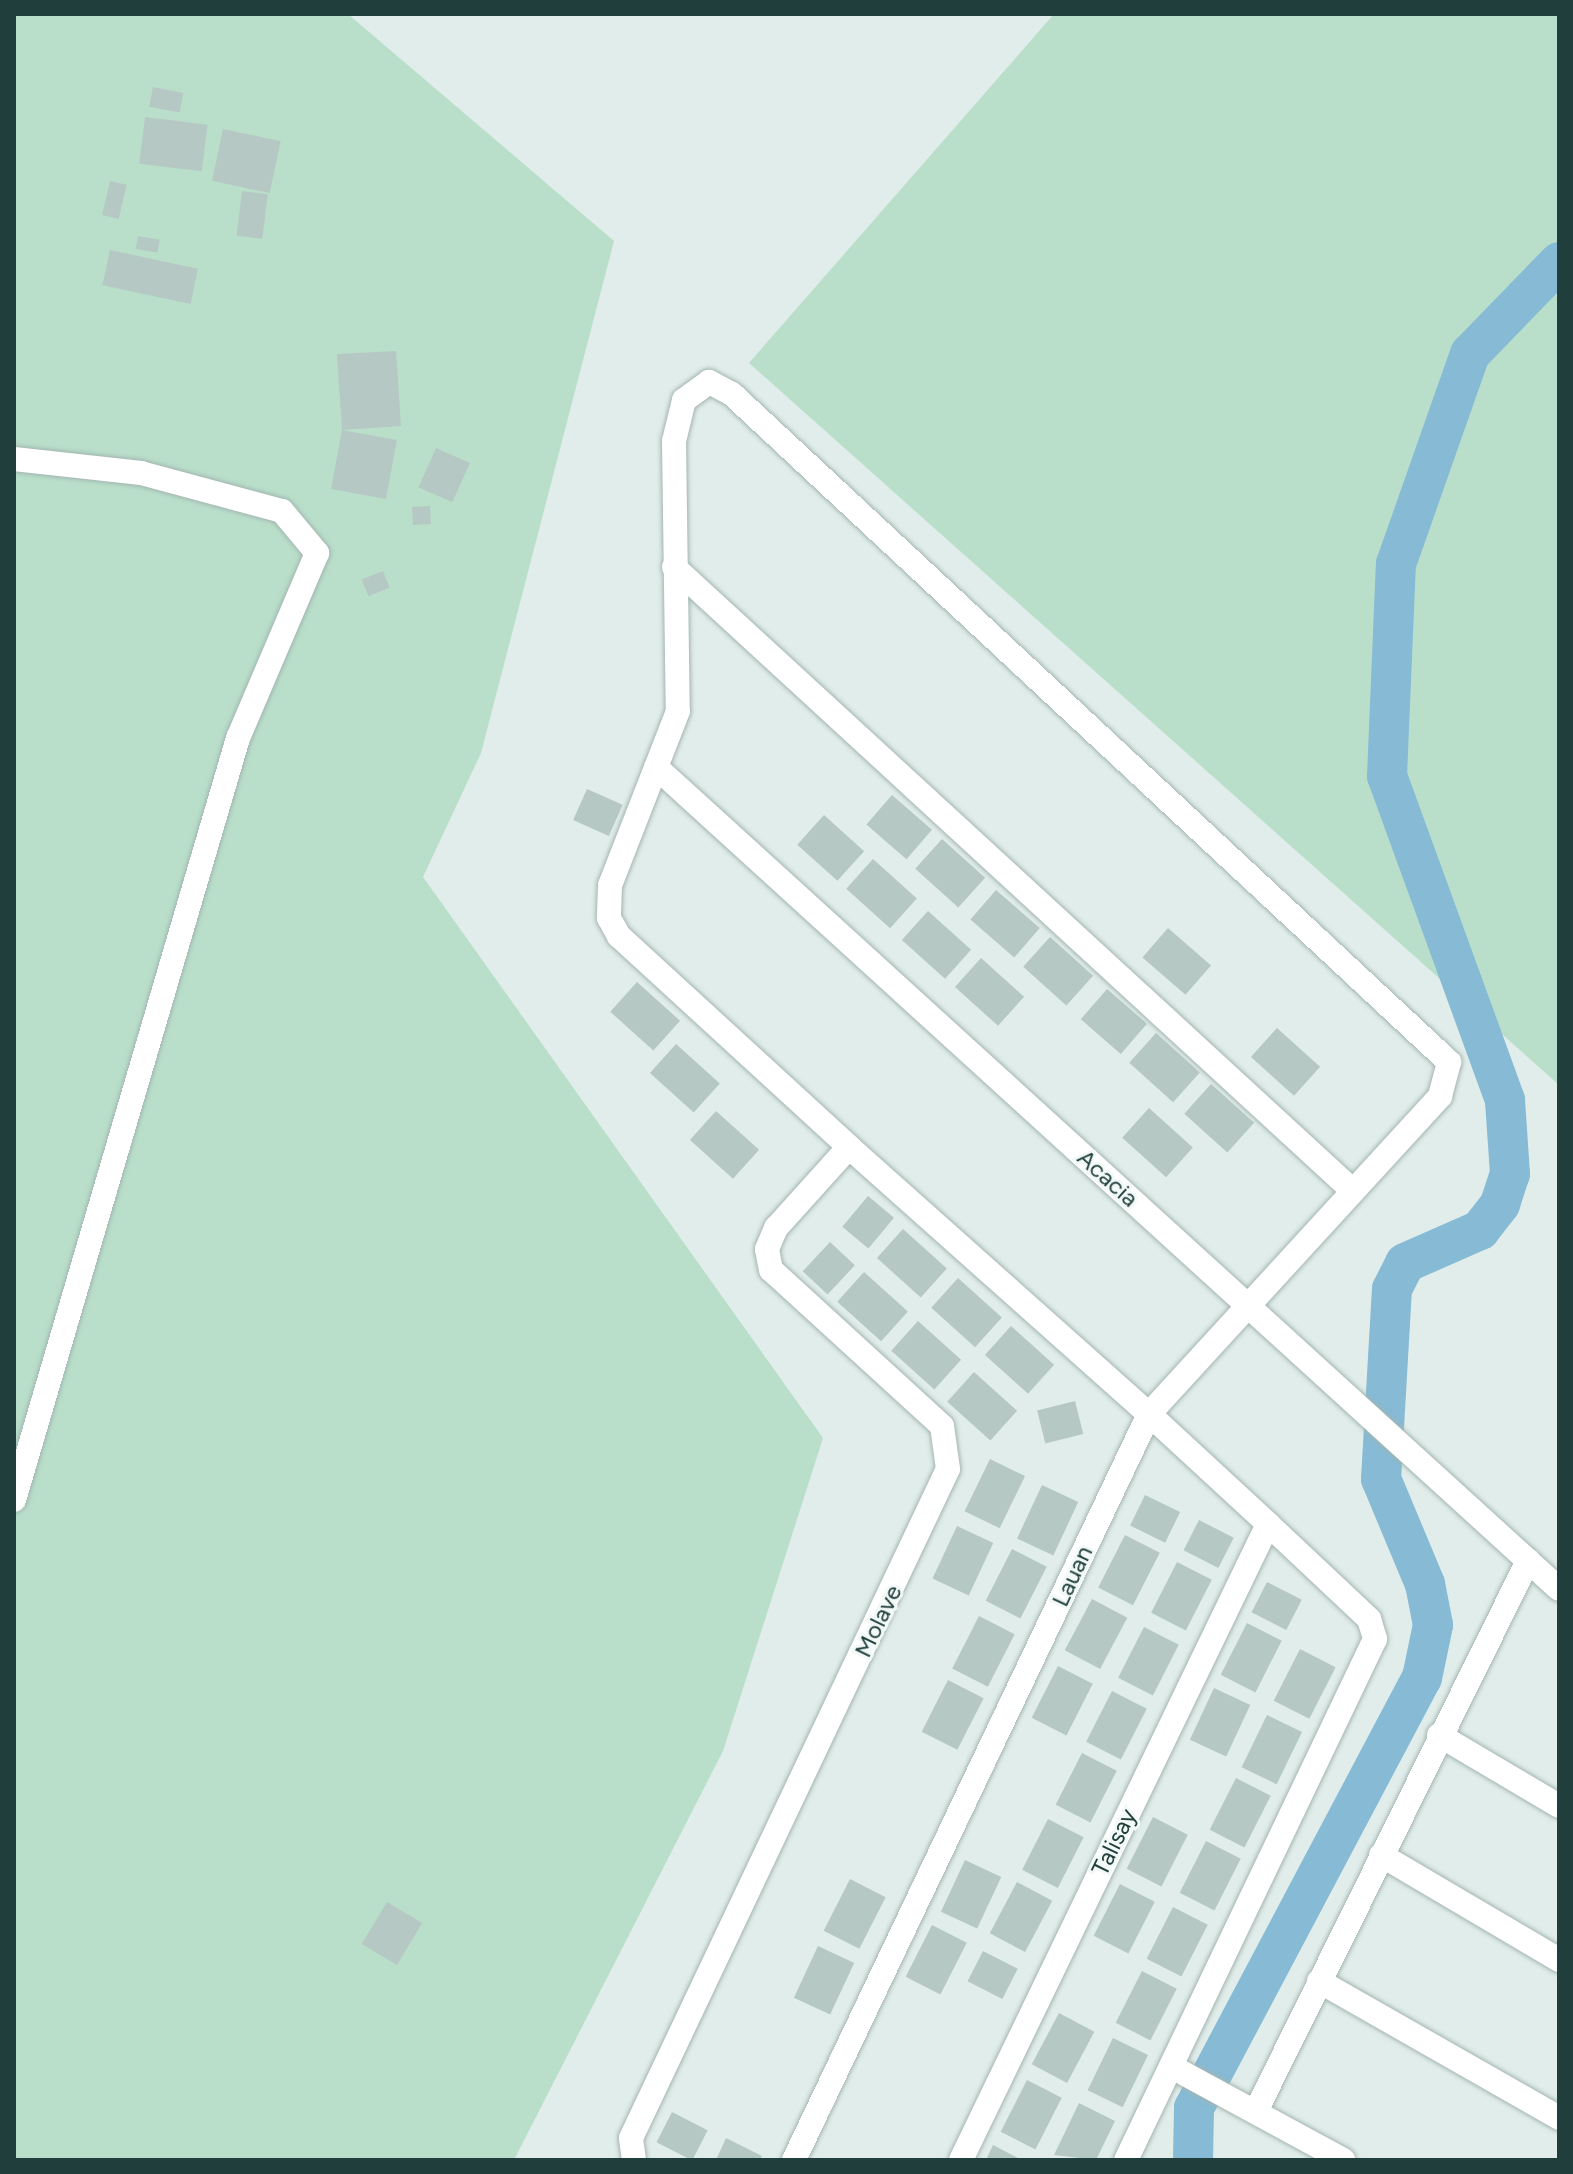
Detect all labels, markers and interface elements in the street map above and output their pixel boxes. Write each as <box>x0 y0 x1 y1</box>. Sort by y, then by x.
street label: Acacia <box>1072 1143 1144 1213</box>
street label: Lauan <box>1045 1541 1099 1611</box>
street label: Molave <box>848 1580 908 1662</box>
street label: Talisay <box>1086 1804 1142 1880</box>

